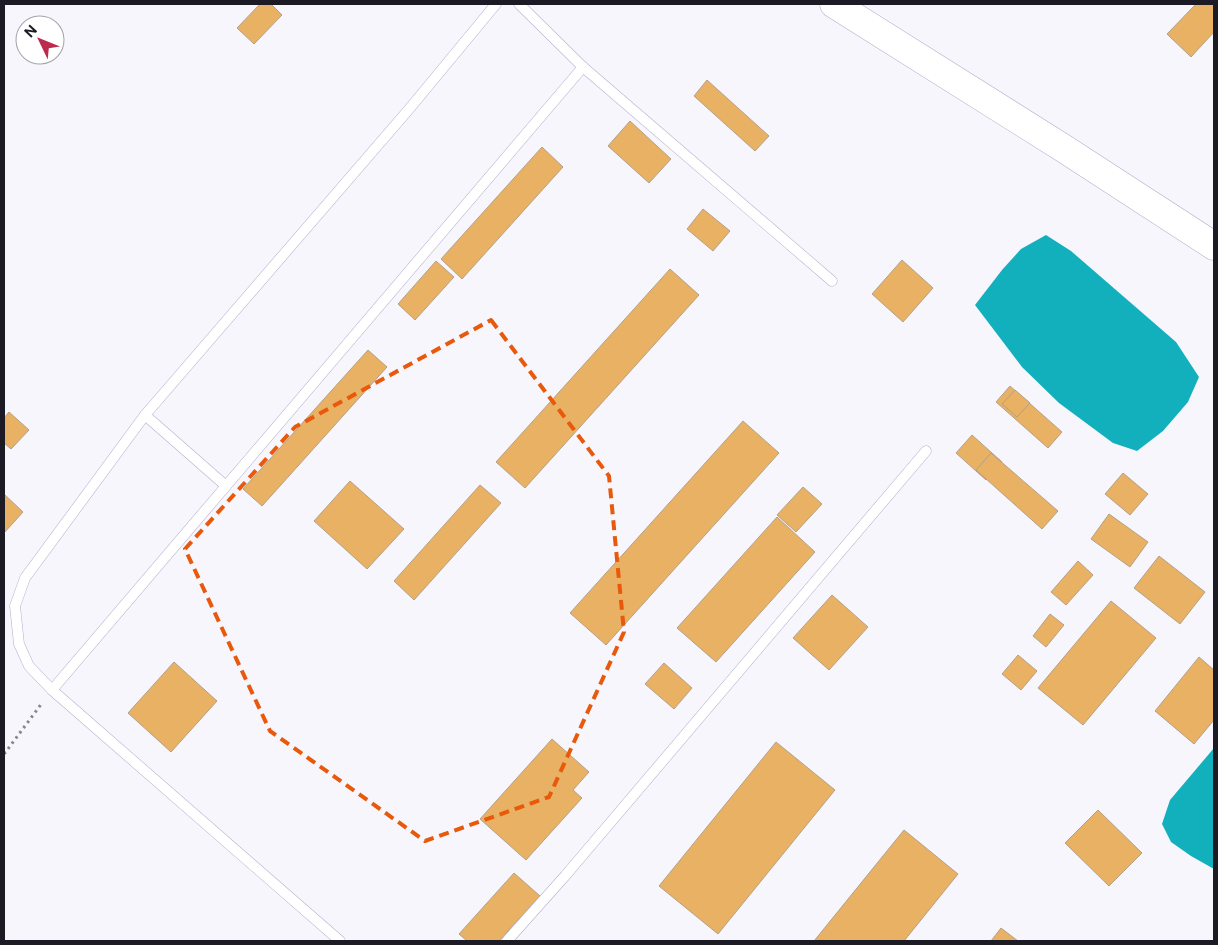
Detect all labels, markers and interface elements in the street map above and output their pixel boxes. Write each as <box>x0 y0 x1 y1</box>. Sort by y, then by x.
north arrow <box>15 15 65 65</box>
text: N <box>21 22 40 41</box>

